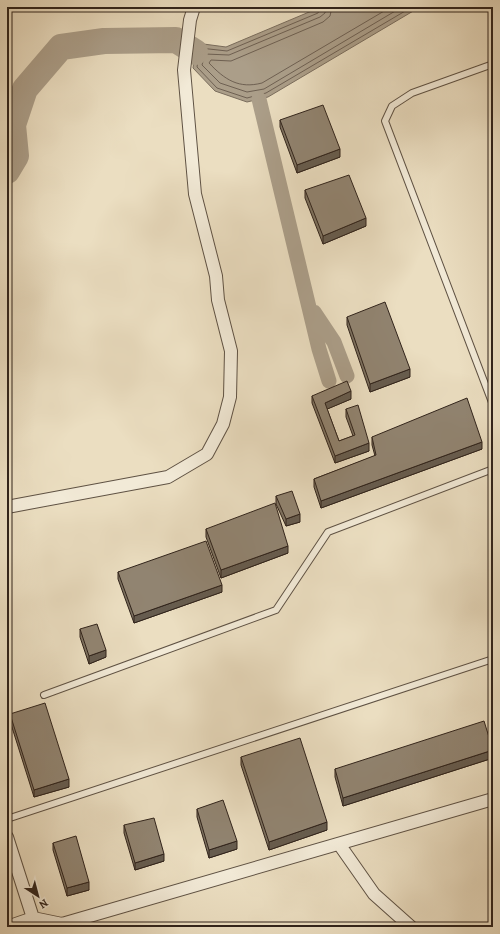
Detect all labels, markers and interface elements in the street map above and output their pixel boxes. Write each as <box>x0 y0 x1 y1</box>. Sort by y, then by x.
north arrow <box>18 876 58 916</box>
text: N <box>36 895 51 912</box>

